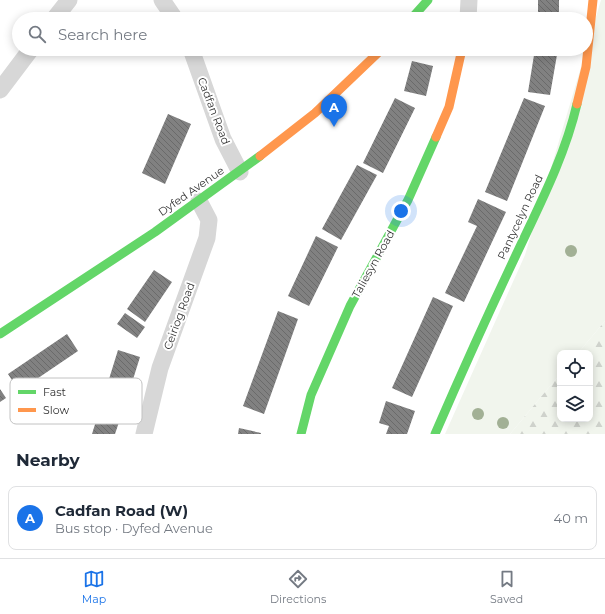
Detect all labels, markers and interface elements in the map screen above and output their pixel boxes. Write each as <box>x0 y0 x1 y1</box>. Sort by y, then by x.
search box <box>12 12 593 56</box>
icon: search <box>26 23 48 45</box>
text: Search here <box>58 25 147 44</box>
street label: Cadfan Road <box>195 75 233 147</box>
pin: A <box>321 94 347 127</box>
street label: Dyfed Avenue <box>155 163 227 219</box>
street label: Pantycelyn Road <box>494 172 546 262</box>
your location <box>391 201 411 221</box>
street label: Taliesyn Road <box>349 228 397 300</box>
street label: Ceiriog Road <box>160 280 198 352</box>
map controls <box>557 350 593 422</box>
button: locate <box>557 350 593 386</box>
legend <box>10 378 142 424</box>
text: Fast <box>43 385 67 399</box>
button: layers <box>557 386 593 422</box>
text: Slow <box>43 403 69 417</box>
text: Nearby <box>16 450 80 470</box>
text: Cadfan Road (W) <box>55 501 188 520</box>
text: A <box>25 510 35 526</box>
text: 40 m <box>554 510 588 526</box>
text: Bus stop · Dyfed Avenue <box>55 520 213 536</box>
tab: Map <box>82 568 106 606</box>
tab: Directions <box>270 568 326 606</box>
tab: Saved <box>490 568 523 606</box>

